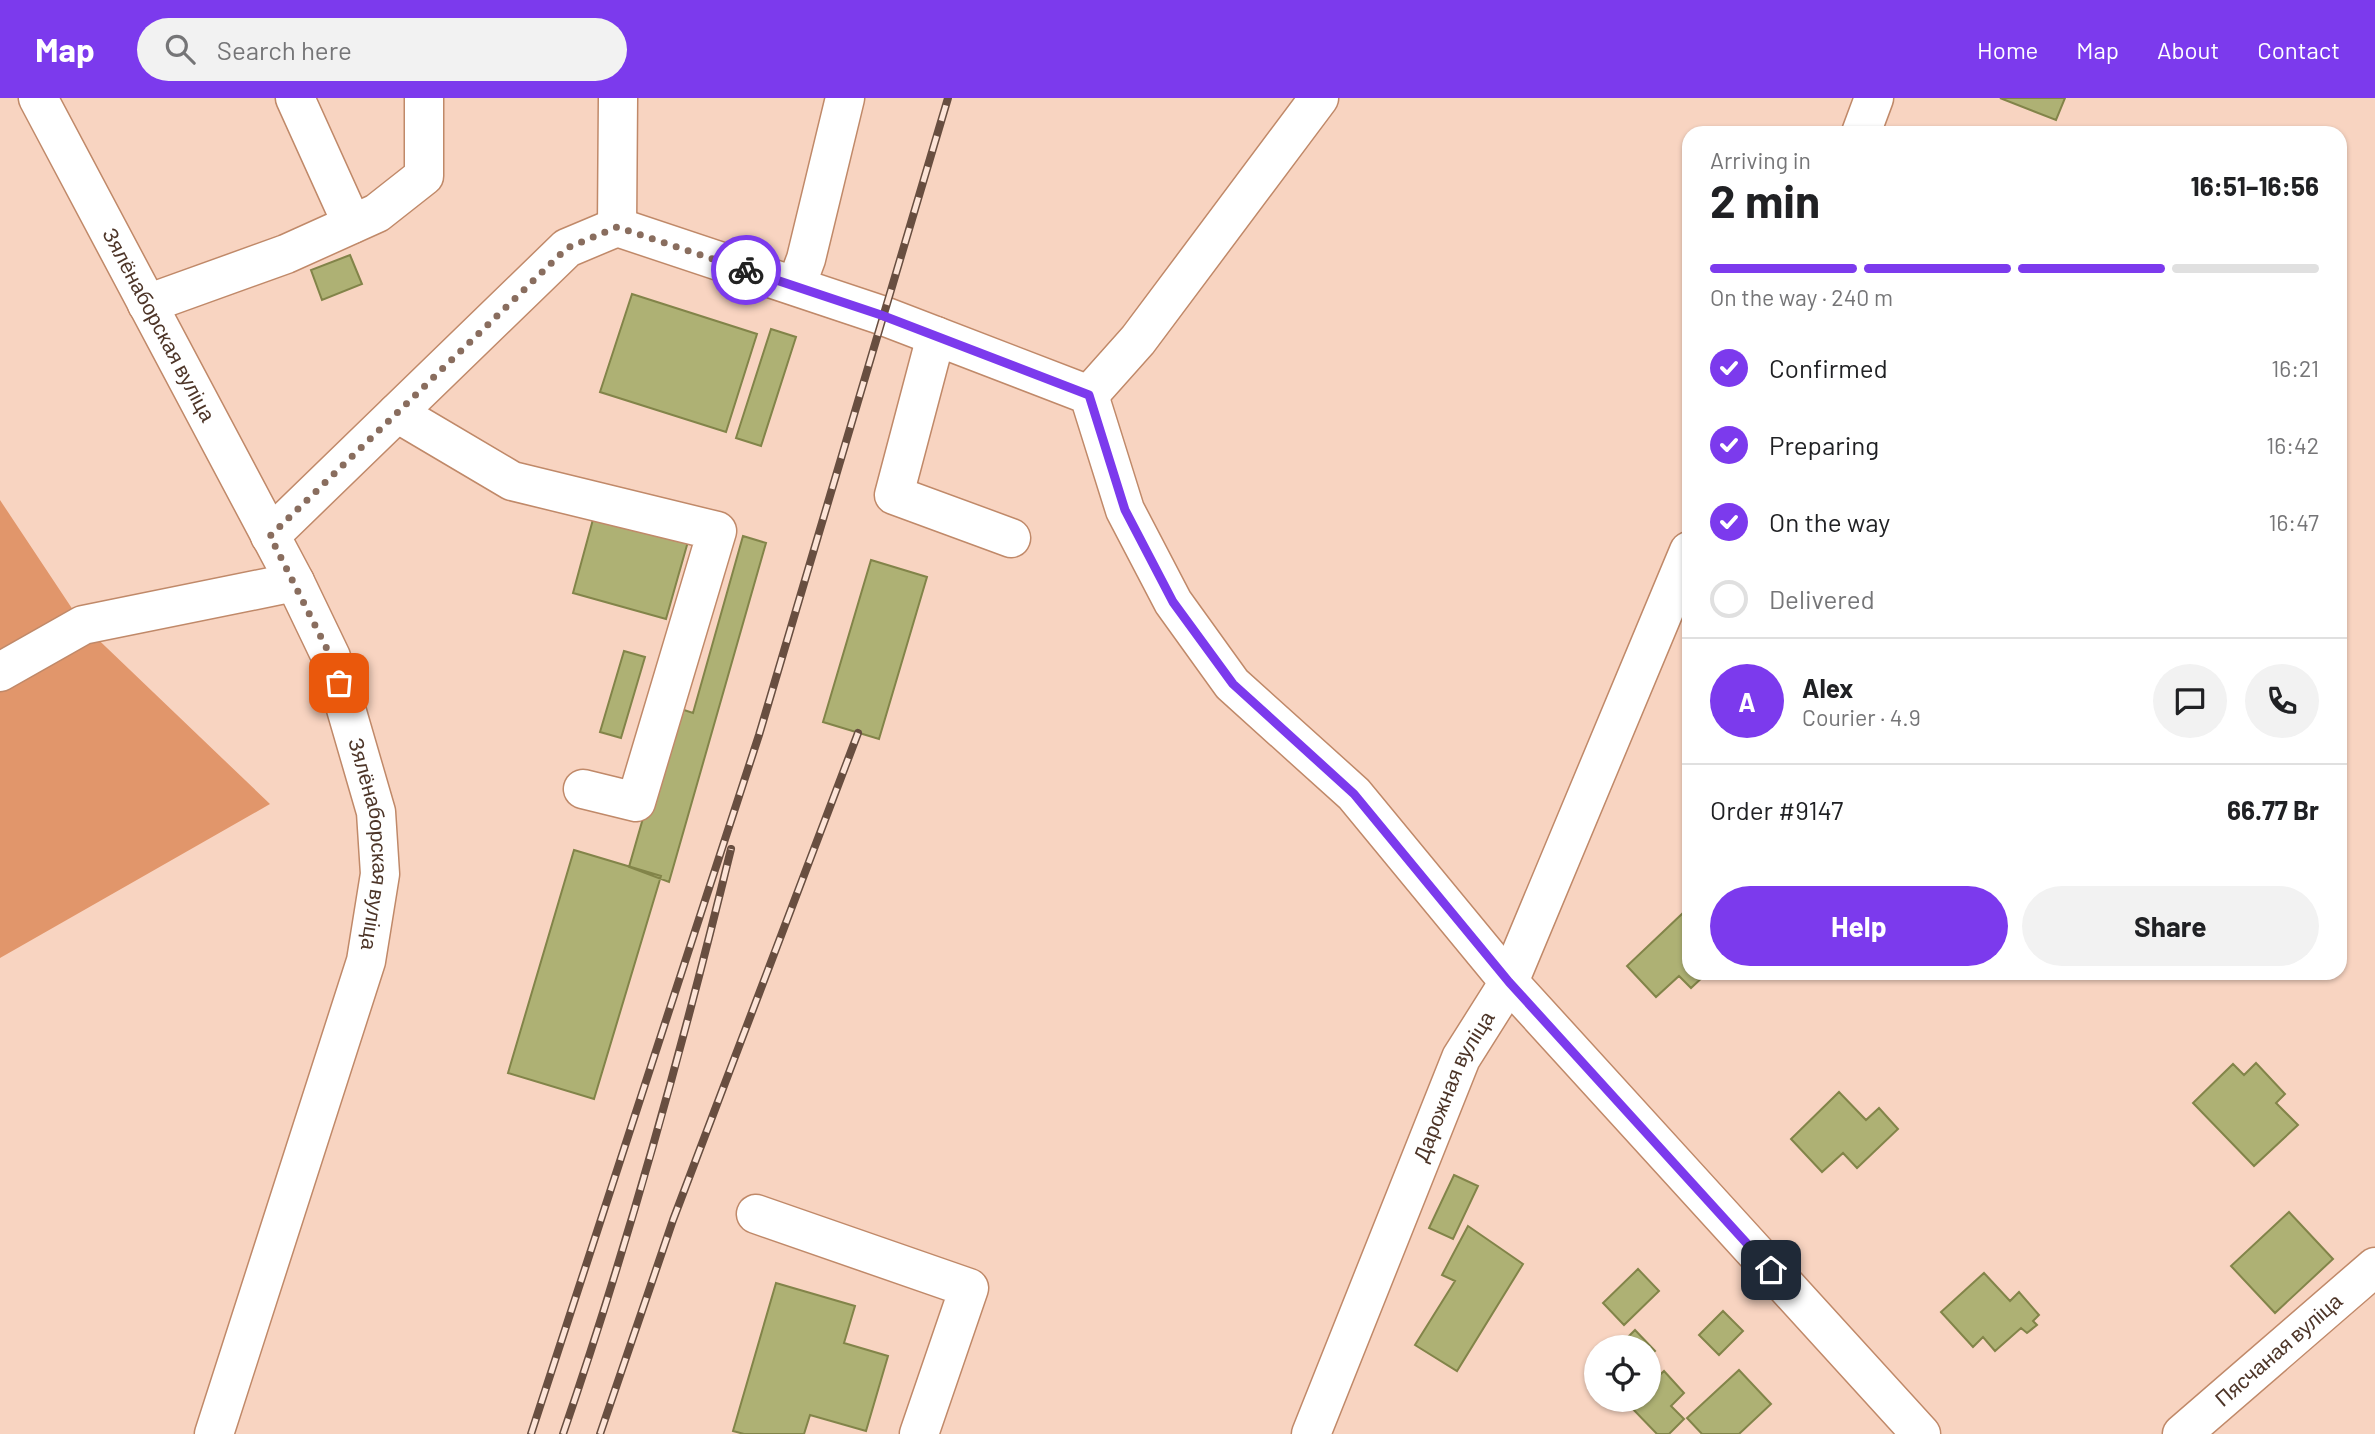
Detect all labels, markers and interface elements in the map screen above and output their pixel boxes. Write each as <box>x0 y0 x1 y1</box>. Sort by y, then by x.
search box <box>137 18 627 81</box>
text: Map <box>35 29 95 69</box>
icon: search <box>161 30 199 68</box>
text: Search here <box>217 34 352 65</box>
text: Home <box>1977 35 2038 64</box>
text: Map <box>2076 35 2119 64</box>
text: About <box>2157 35 2219 64</box>
text: Contact <box>2257 35 2340 64</box>
text: Arriving in <box>1710 146 1811 174</box>
text: 16:51–16:56 <box>2190 170 2319 201</box>
text: 2 min <box>1710 172 1820 227</box>
street label: Зялёнаборская вуліца <box>98 223 222 426</box>
courier <box>711 235 781 305</box>
icon: bike <box>727 251 765 289</box>
text: On the way · 240 m <box>1710 283 1893 311</box>
icon: check <box>1710 349 1748 387</box>
text: Confirmed <box>1769 352 1888 383</box>
text: 16:21 <box>2271 354 2319 382</box>
icon: check <box>1710 426 1748 464</box>
text: Preparing <box>1769 429 1879 460</box>
text: 16:42 <box>2266 431 2319 459</box>
icon: check <box>1710 503 1748 541</box>
text: On the way <box>1769 506 1890 537</box>
text: 16:47 <box>2268 508 2319 536</box>
text: Delivered <box>1769 583 1875 614</box>
pin <box>309 653 369 713</box>
icon: bag <box>320 664 358 702</box>
button: chat <box>2153 664 2227 738</box>
button: phone <box>2245 664 2319 738</box>
text: Alex <box>1802 672 1853 703</box>
text: A <box>1738 686 1756 717</box>
text: Courier · 4.9 <box>1802 703 1921 731</box>
street label: Зялёнаборская вуліца <box>344 735 394 953</box>
text: Order #9147 <box>1710 794 1843 825</box>
text: 66.77 Br <box>2227 794 2319 825</box>
button: Help <box>1710 886 2008 966</box>
button: Share <box>2022 886 2319 966</box>
street label: Дарожная вуліца <box>1407 1006 1499 1165</box>
pin <box>1741 1240 1801 1300</box>
icon: home <box>1752 1251 1790 1289</box>
street label: Пясчаная вуліца <box>2209 1287 2347 1411</box>
map controls <box>1584 1335 1661 1412</box>
button: locate <box>1584 1335 1661 1412</box>

